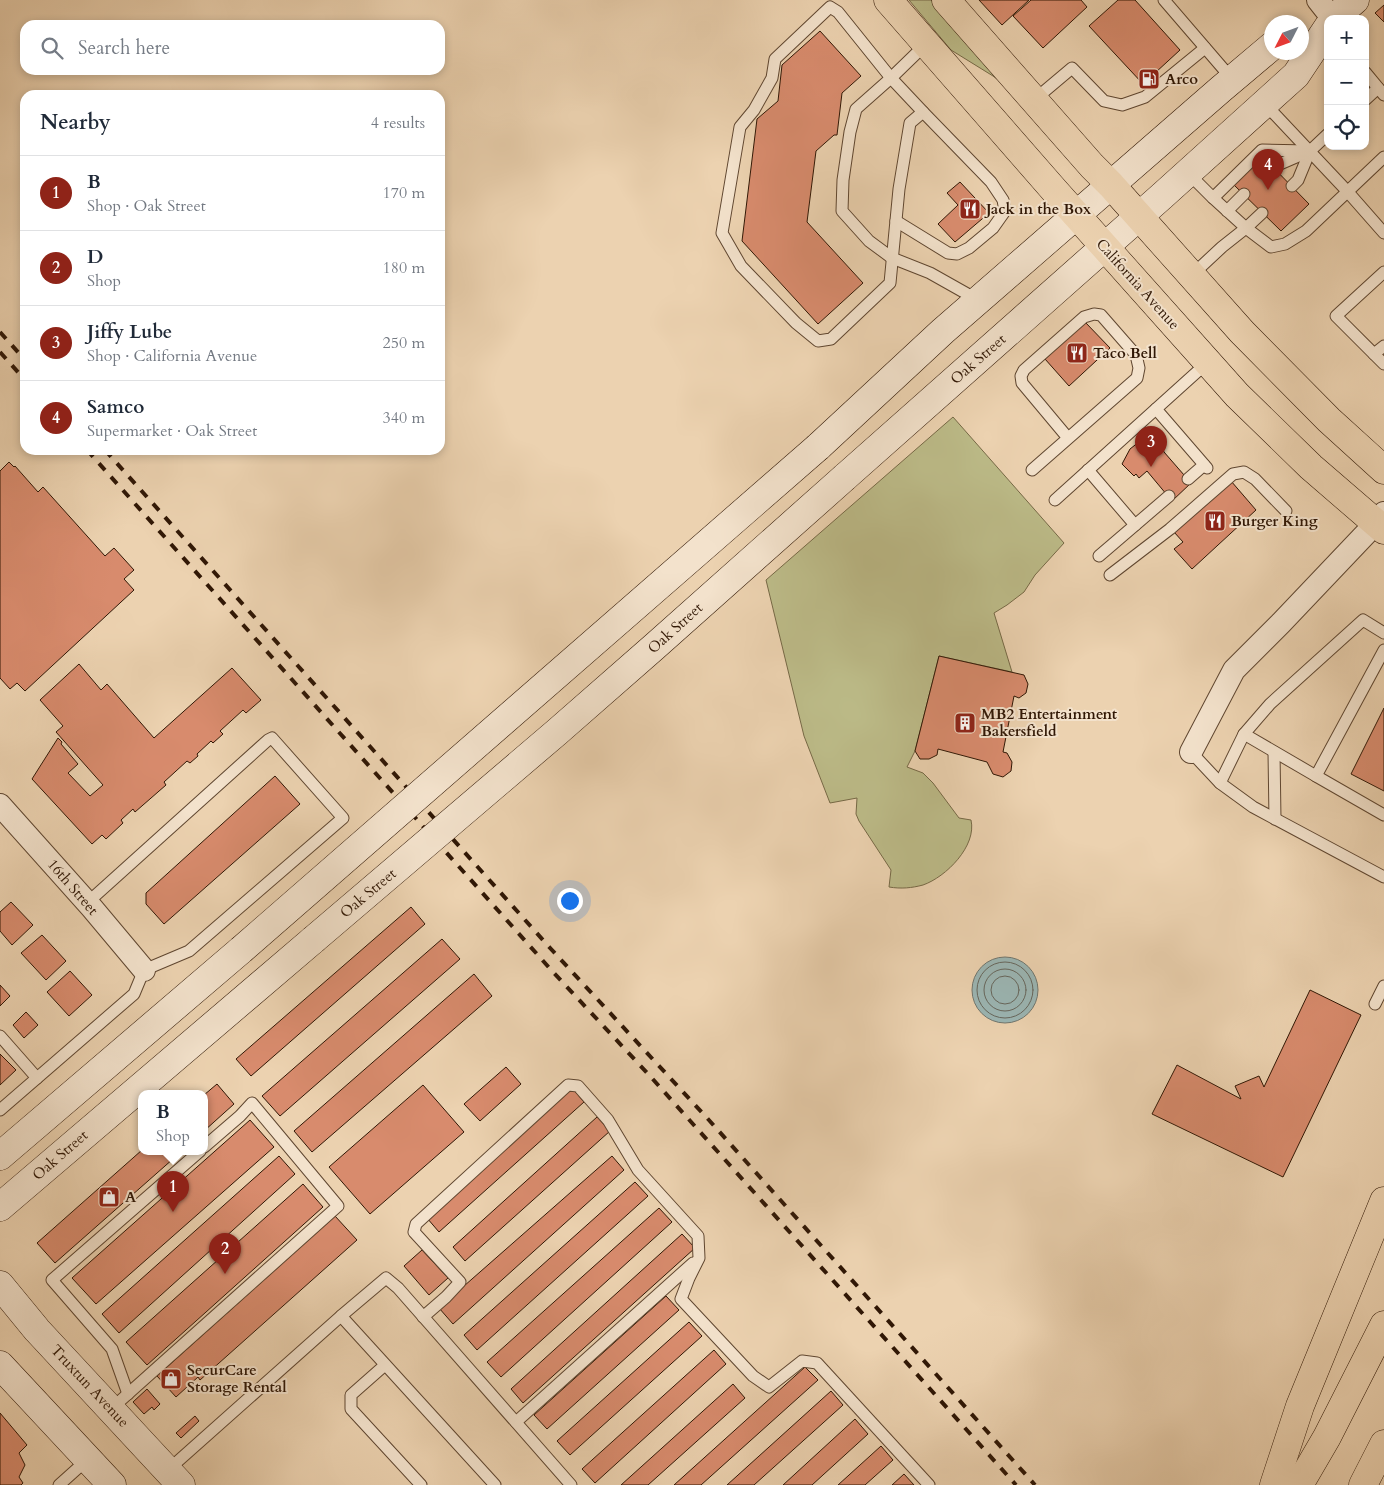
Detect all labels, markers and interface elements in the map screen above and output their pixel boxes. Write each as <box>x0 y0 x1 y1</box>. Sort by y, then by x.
north arrow <box>1264 15 1309 60</box>
map controls <box>1324 15 1369 150</box>
button: + <box>1324 15 1369 60</box>
search box <box>20 20 445 75</box>
icon: search <box>38 34 66 62</box>
text: Search here <box>78 35 170 61</box>
button: − <box>1324 60 1369 105</box>
fuel station icon: Arco <box>1137 67 1161 91</box>
place label: Arco <box>1165 69 1198 89</box>
button: locate <box>1324 105 1369 150</box>
text: Nearby <box>40 108 111 137</box>
text: 4 results <box>371 112 425 134</box>
pin: 4 <box>1252 149 1284 190</box>
text: B <box>87 169 101 195</box>
text: 1 <box>52 182 60 204</box>
text: 170 m <box>383 182 425 204</box>
text: Shop · Oak Street <box>87 195 206 217</box>
restaurant icon: Jack in the Box <box>958 197 982 221</box>
place label: Jack in the Box <box>984 199 1091 219</box>
street label: California Avenue <box>1092 234 1184 334</box>
text: D <box>87 244 103 270</box>
text: 2 <box>52 257 60 279</box>
text: 180 m <box>383 257 425 279</box>
text: Shop <box>87 270 121 292</box>
text: Jiffy Lube <box>87 319 172 345</box>
street label: Oak Street <box>946 329 1010 389</box>
text: 3 <box>52 332 60 354</box>
text: 250 m <box>383 332 425 354</box>
restaurant icon: Taco Bell <box>1065 341 1089 365</box>
place label: Taco Bell <box>1093 343 1157 363</box>
text: Shop · California Avenue <box>87 345 257 367</box>
text: Samco <box>87 394 144 420</box>
text: 4 <box>52 407 60 429</box>
text: 340 m <box>383 407 425 429</box>
text: Supermarket · Oak Street <box>87 420 257 442</box>
pin: 3 <box>1135 426 1167 467</box>
restaurant icon: Burger King <box>1203 509 1227 533</box>
place label: Burger King <box>1231 511 1318 531</box>
street label: Oak Street <box>643 598 707 658</box>
place label: MB2 Entertainment Bakersfield <box>981 704 1118 741</box>
building icon: MB2 Entertainment Bakersfield <box>953 711 977 735</box>
street label: 16th Street <box>43 855 103 920</box>
street label: Oak Street <box>336 863 401 922</box>
your location <box>557 888 583 914</box>
popup <box>138 1090 208 1155</box>
text: B <box>156 1099 170 1125</box>
street label: Oak Street <box>28 1125 92 1185</box>
text: Shop <box>156 1125 190 1147</box>
pin: 1 <box>157 1171 189 1212</box>
shop icon: A <box>97 1185 121 1209</box>
place label: A <box>125 1187 137 1207</box>
pin: 2 <box>209 1233 241 1274</box>
street label: Truxtun Avenue <box>46 1340 134 1432</box>
place label: SecurCare Storage Rental <box>187 1360 287 1397</box>
shop icon: SecurCare Storage Rental <box>159 1367 183 1391</box>

